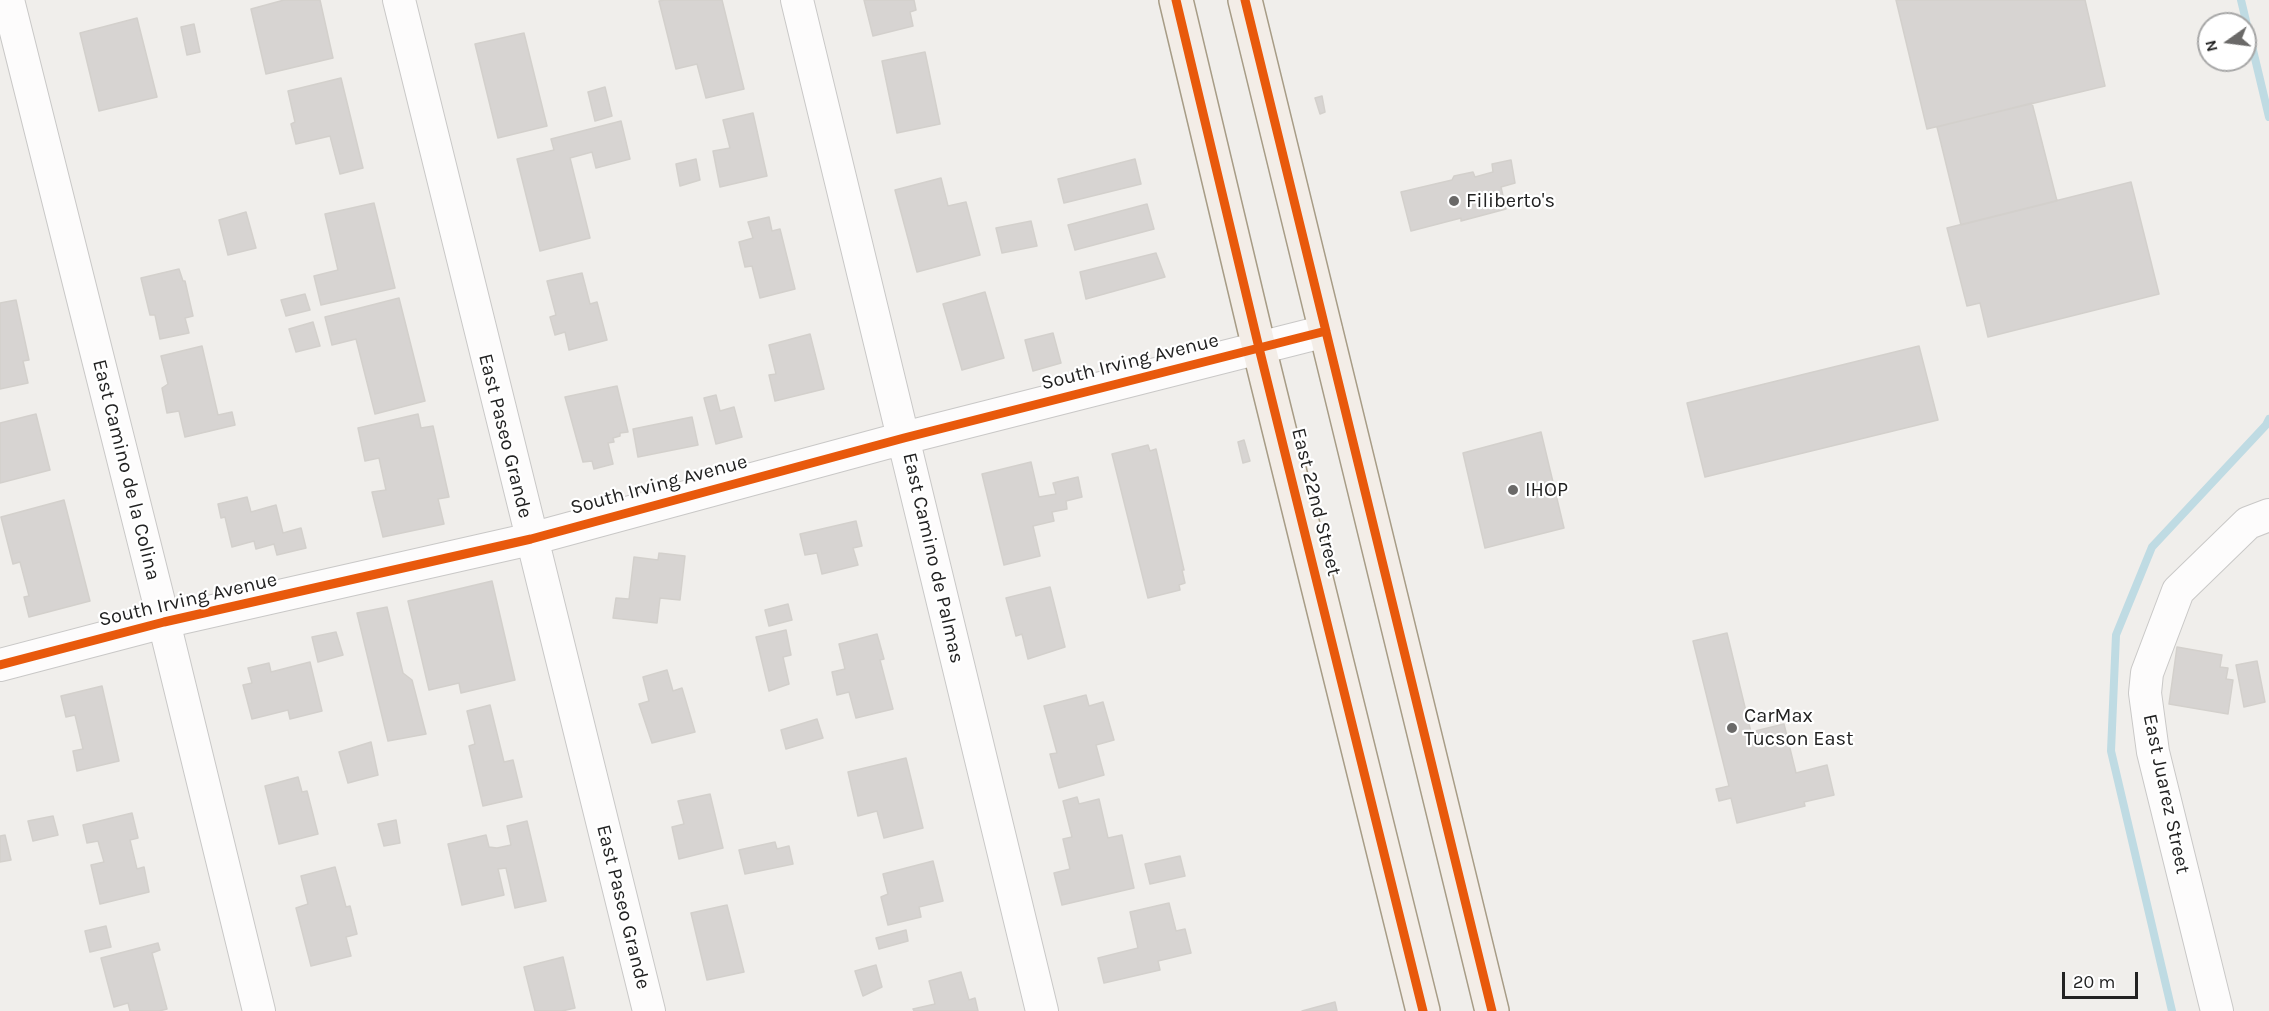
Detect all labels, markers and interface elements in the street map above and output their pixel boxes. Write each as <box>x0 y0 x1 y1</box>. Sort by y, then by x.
north arrow <box>2197 12 2257 72</box>
text: N <box>2200 38 2222 54</box>
place label: Filiberto's <box>1466 189 1555 213</box>
marker: Filiberto's <box>1447 194 1461 208</box>
street label: South Irving Avenue <box>1039 328 1221 396</box>
street label: East Paseo Grande <box>473 351 537 521</box>
street label: East Camino de la Colina <box>87 357 165 583</box>
street label: East 22nd Street <box>1286 425 1346 579</box>
street label: South Irving Avenue <box>568 450 750 520</box>
street label: East Camino de Palmas <box>897 450 969 666</box>
place label: IHOP <box>1525 478 1568 502</box>
marker: IHOP <box>1506 483 1520 497</box>
street label: South Irving Avenue <box>97 568 279 632</box>
place label: CarMax Tucson East <box>1744 704 1854 751</box>
street label: East Juarez Street <box>2137 712 2195 876</box>
marker: CarMax Tucson East <box>1725 721 1739 735</box>
street label: East Paseo Grande <box>591 822 655 992</box>
scale bar <box>2065 960 2142 998</box>
text: 20 m <box>2073 971 2115 993</box>

